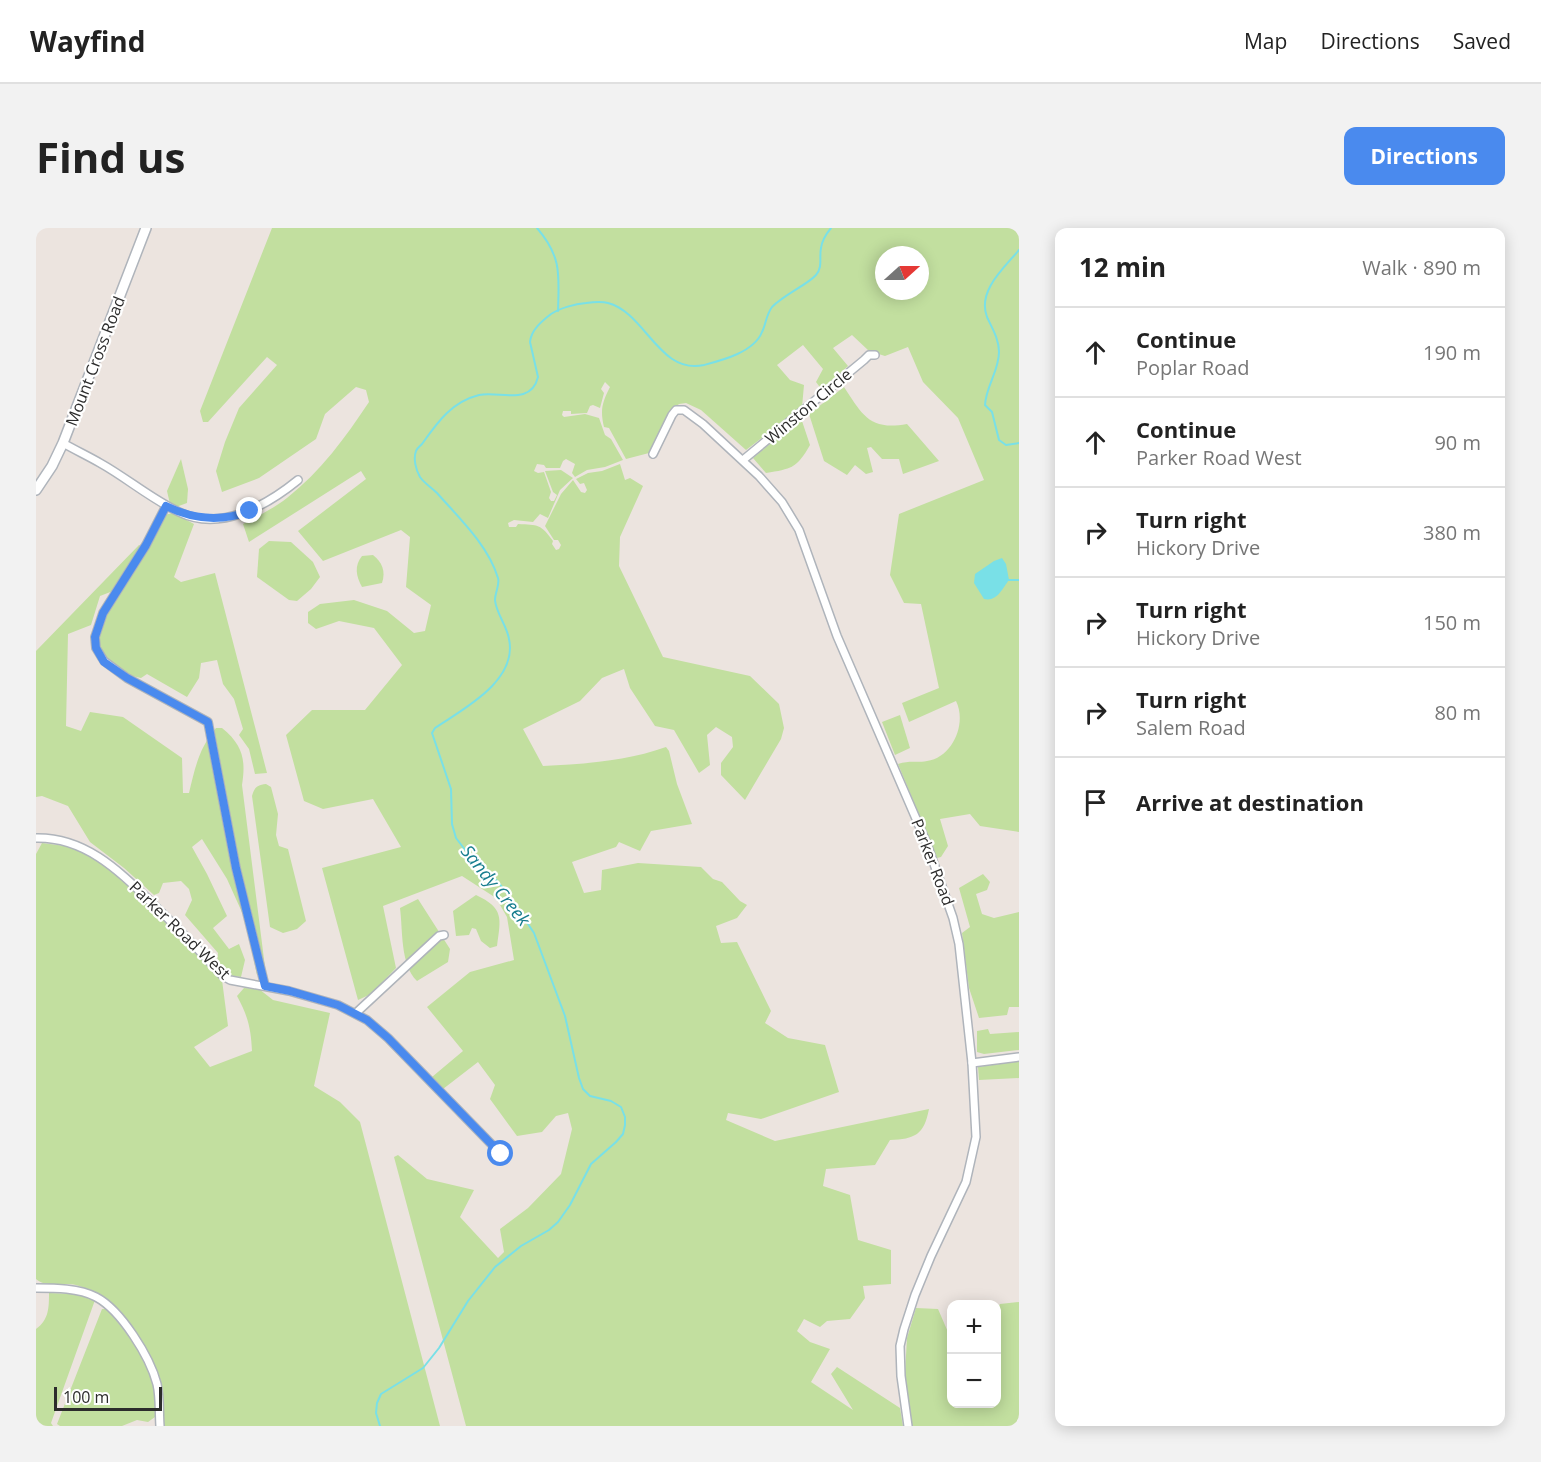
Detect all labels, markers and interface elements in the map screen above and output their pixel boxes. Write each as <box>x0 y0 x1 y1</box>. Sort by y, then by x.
text: Wayfind <box>30 22 145 60</box>
text: Map <box>1244 27 1287 55</box>
text: Directions <box>1320 27 1420 55</box>
text: Saved <box>1453 27 1511 55</box>
button: Directions <box>1344 127 1505 185</box>
text: Find us <box>36 128 185 185</box>
north arrow <box>875 246 929 300</box>
text: 12 min <box>1079 249 1166 285</box>
text: Walk · 890 m <box>1362 254 1481 281</box>
street label: Mount Cross Road <box>60 293 130 429</box>
text: Continue <box>1136 324 1236 354</box>
icon: ahead <box>1079 336 1112 369</box>
text: 190 m <box>1423 339 1481 366</box>
text: Poplar Road <box>1136 354 1250 381</box>
street label: Winston Circle <box>760 363 856 449</box>
text: Continue <box>1136 414 1236 444</box>
icon: ahead <box>1079 426 1112 459</box>
text: 90 m <box>1434 429 1481 456</box>
text: Parker Road West <box>1136 444 1302 471</box>
route end <box>236 497 262 523</box>
text: Turn right <box>1136 504 1247 534</box>
icon: right <box>1079 516 1112 549</box>
text: 380 m <box>1423 519 1481 546</box>
text: Hickory Drive <box>1136 534 1260 561</box>
text: Turn right <box>1136 594 1247 624</box>
icon: right <box>1079 606 1112 639</box>
text: 150 m <box>1423 609 1481 636</box>
text: Hickory Drive <box>1136 624 1260 651</box>
text: Turn right <box>1136 684 1247 714</box>
icon: right <box>1079 696 1112 729</box>
text: 80 m <box>1434 699 1481 726</box>
text: Salem Road <box>1136 714 1246 741</box>
icon: arrive <box>1079 786 1112 819</box>
text: Arrive at destination <box>1136 787 1364 817</box>
street label: Parker Road <box>906 815 960 909</box>
water label: Sandy Creek <box>456 840 537 931</box>
street label: Parker Road West <box>125 876 236 984</box>
route start <box>487 1140 513 1166</box>
map controls <box>947 1300 1001 1408</box>
button: + <box>947 1300 1001 1354</box>
button: − <box>947 1354 1001 1408</box>
scale bar <box>54 1384 162 1412</box>
text: 100 m <box>63 1386 109 1408</box>

